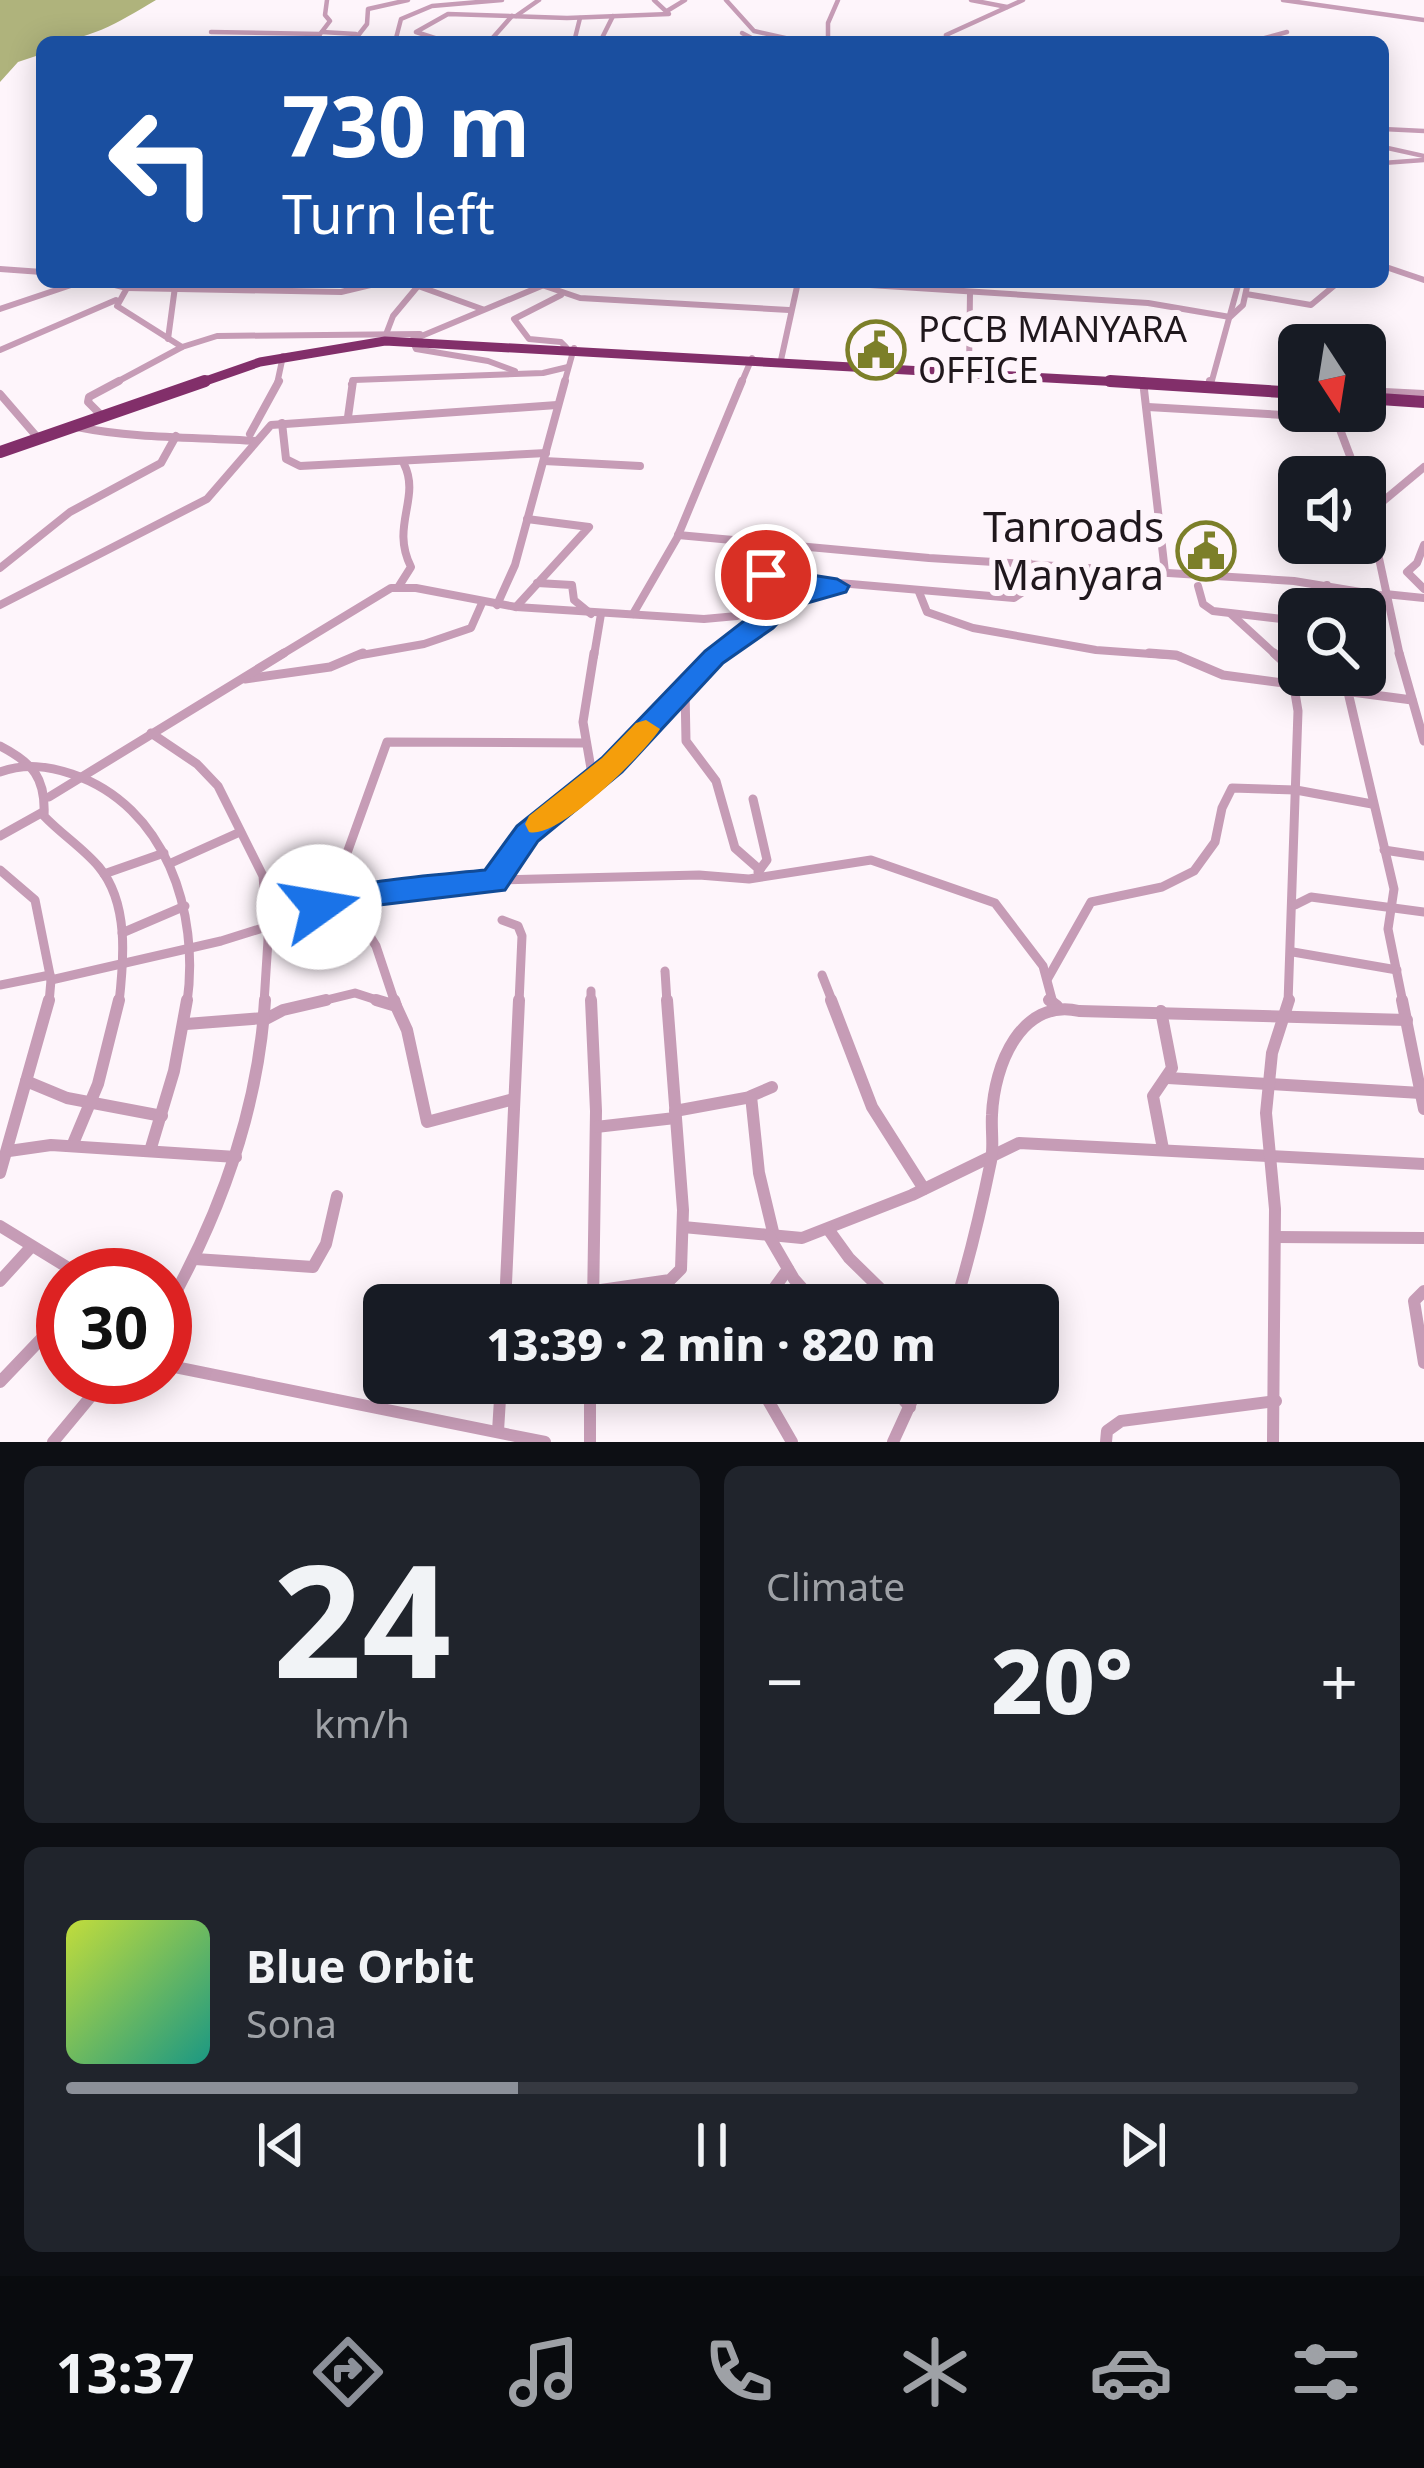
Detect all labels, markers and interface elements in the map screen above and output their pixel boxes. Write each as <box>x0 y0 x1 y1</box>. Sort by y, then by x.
text: 730 m <box>282 67 530 182</box>
icon: left <box>84 84 240 240</box>
text: Turn left <box>282 176 495 250</box>
place label: PCCB MANYARA OFFICE <box>918 304 1187 394</box>
public building icon: PCCB MANYARA OFFICE <box>845 319 907 381</box>
north arrow <box>1278 324 1386 432</box>
map controls <box>1278 324 1386 696</box>
button: sound <box>1278 456 1386 564</box>
place label: Tanroads Manyara <box>983 497 1164 602</box>
public building icon: Tanroads Manyara <box>1175 520 1237 582</box>
pin <box>715 524 817 626</box>
icon: arrive <box>733 542 799 608</box>
button: search <box>1278 588 1386 696</box>
position arrow <box>256 844 382 970</box>
speed limit sign: 30 <box>36 1248 192 1404</box>
text: 13:39 · 2 min · 820 m <box>486 1313 936 1374</box>
text: 24 <box>273 1511 451 1724</box>
text: Climate <box>766 1559 905 1612</box>
text: 20° <box>991 1618 1133 1740</box>
text: − <box>766 1635 804 1725</box>
text: + <box>1320 1635 1358 1725</box>
text: km/h <box>314 1696 410 1749</box>
text: Blue Orbit <box>246 1935 474 1996</box>
text: Sona <box>246 1996 337 2049</box>
icon: previous <box>248 2112 314 2178</box>
icon: pause <box>679 2112 745 2178</box>
icon: next <box>1110 2112 1176 2178</box>
icon: directions <box>306 2330 390 2414</box>
icon: music <box>502 2330 586 2414</box>
icon: phone <box>697 2330 781 2414</box>
icon: climate <box>893 2330 977 2414</box>
icon: car <box>1089 2330 1173 2414</box>
icon: filters <box>1284 2330 1368 2414</box>
text: 13:37 <box>56 2335 195 2409</box>

